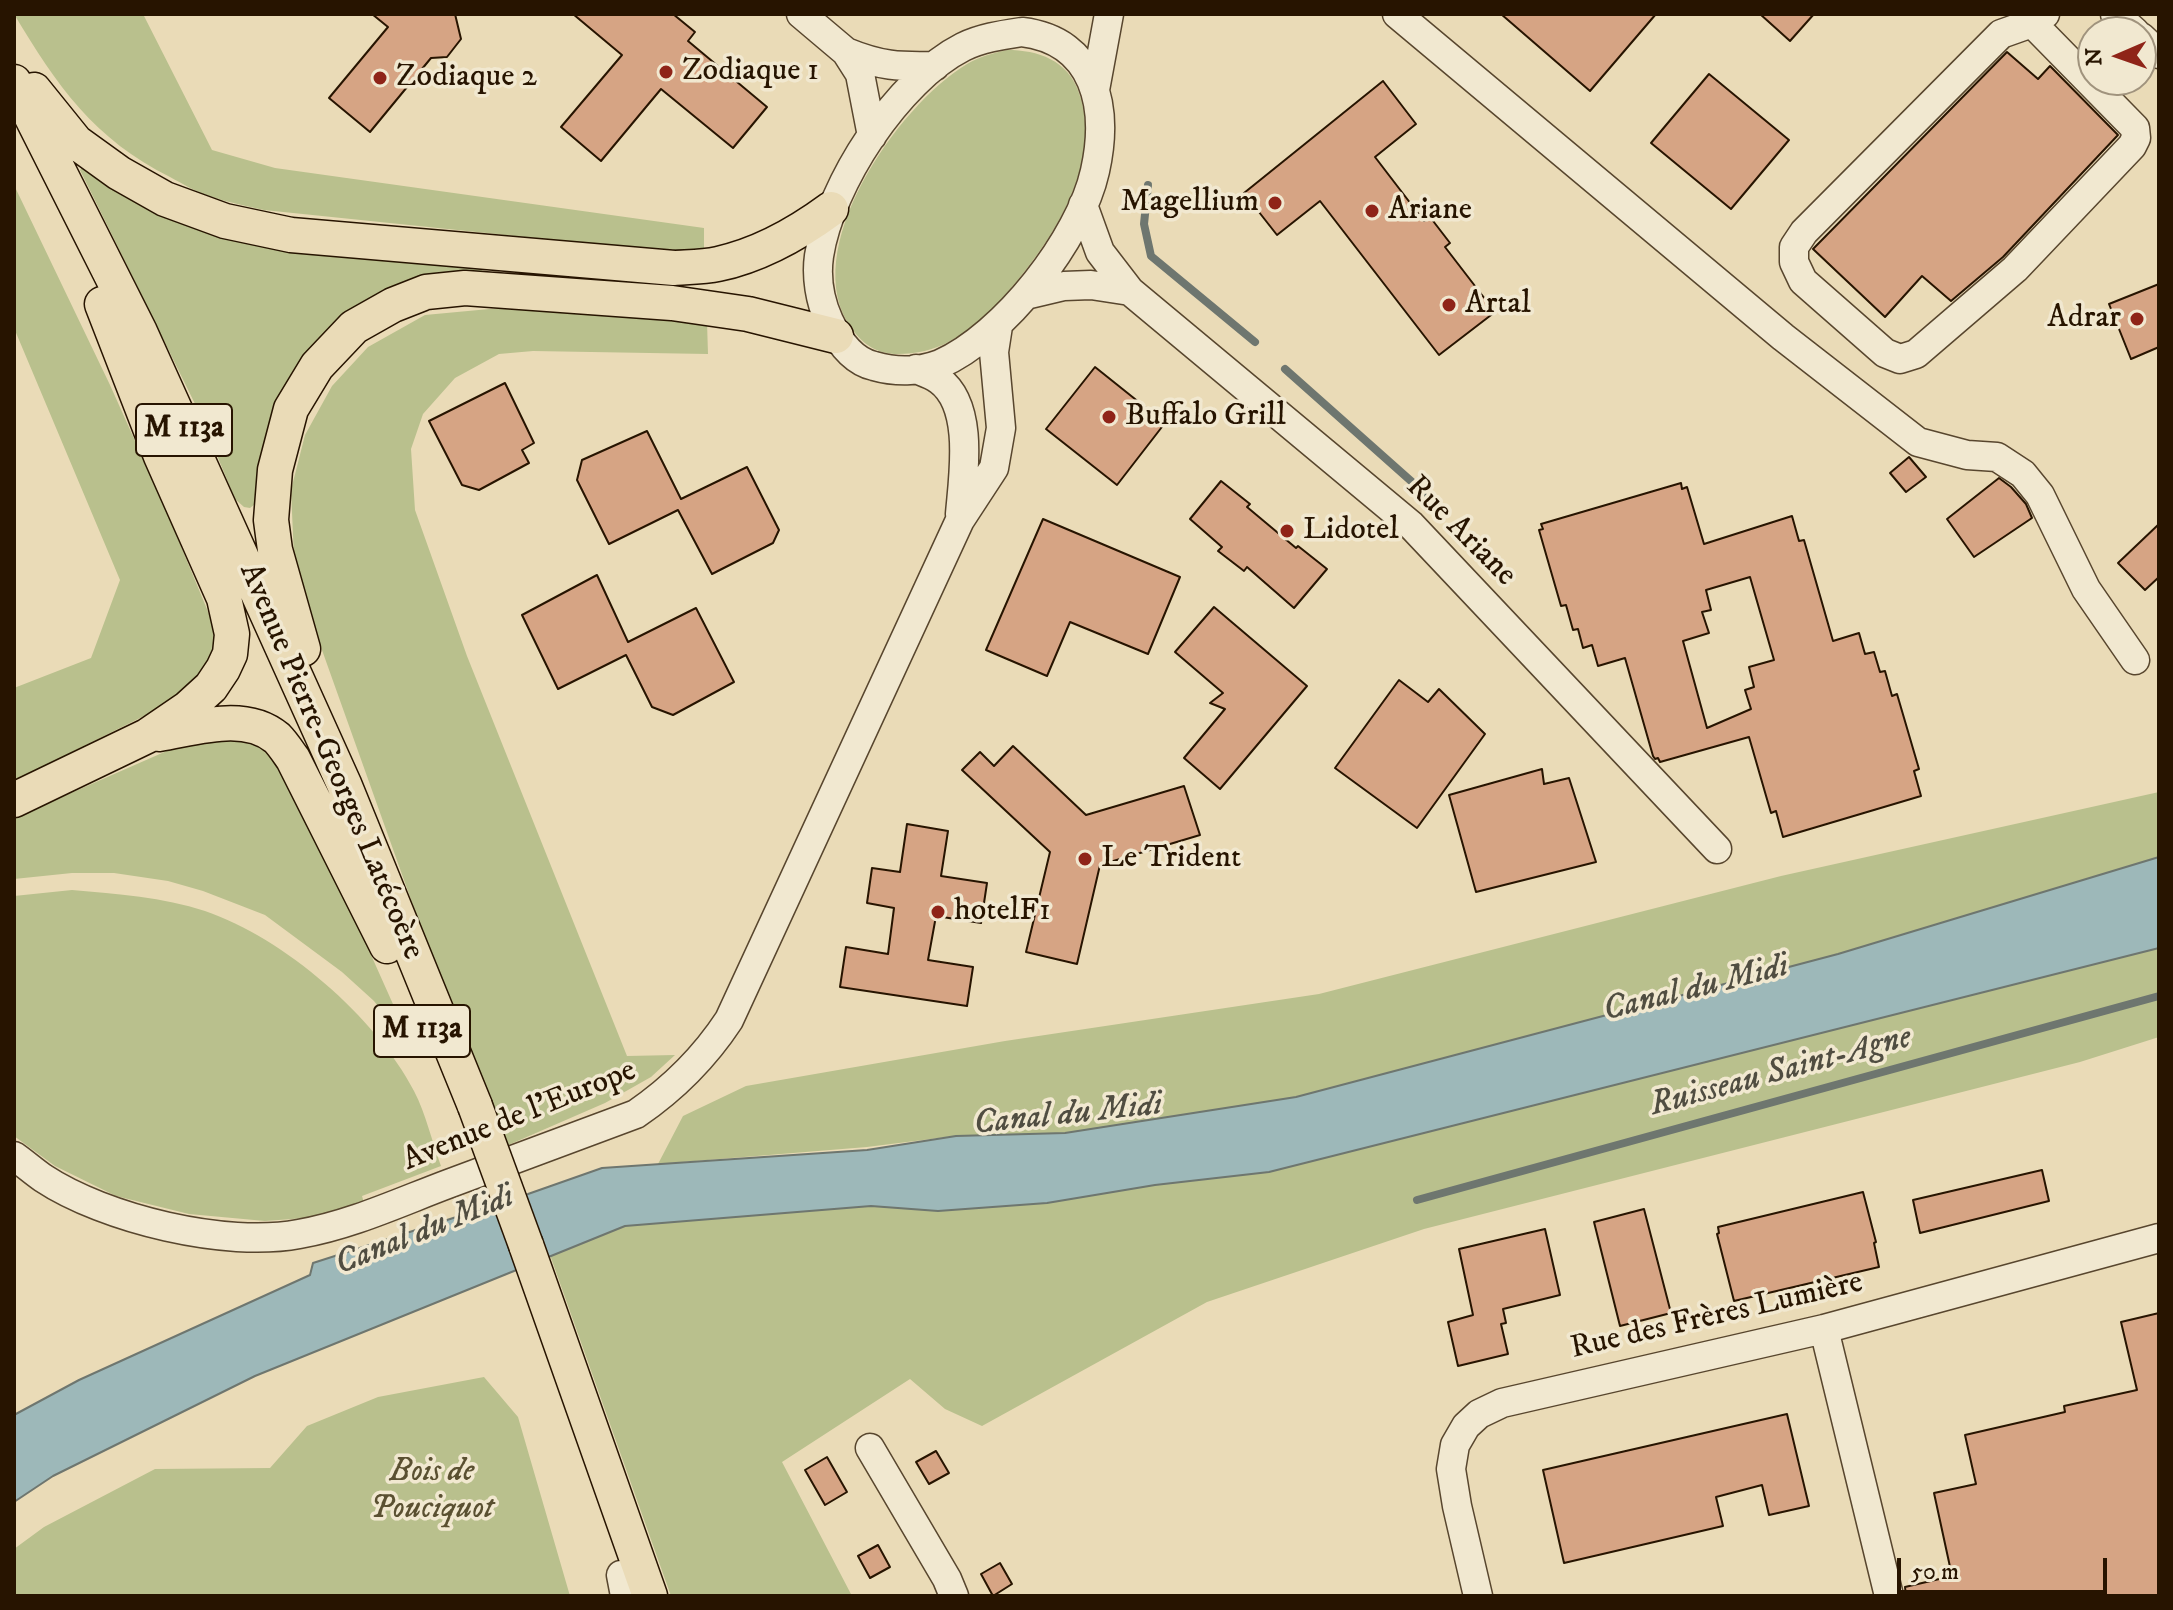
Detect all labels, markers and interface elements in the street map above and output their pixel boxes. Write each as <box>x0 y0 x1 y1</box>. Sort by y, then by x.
north arrow <box>2077 16 2157 96</box>
text: N <box>2081 47 2108 66</box>
place label: Zodiaque 1 <box>682 53 819 91</box>
place label: Zodiaque 2 <box>396 59 537 97</box>
marker: Zodiaque 1 <box>657 63 675 81</box>
marker: Zodiaque 2 <box>371 69 389 87</box>
place label: Magellium <box>1120 184 1259 222</box>
place label: Ariane <box>1388 192 1472 230</box>
marker: Magellium <box>1266 194 1284 212</box>
marker: Ariane <box>1363 202 1381 220</box>
place label: Artal <box>1465 286 1531 324</box>
marker: Artal <box>1440 296 1458 314</box>
place label: Adrar <box>2047 300 2121 338</box>
marker: Adrar <box>2128 310 2146 328</box>
place label: Buffalo Grill <box>1125 398 1286 436</box>
road number: M 113a <box>136 404 232 456</box>
marker: Buffalo Grill <box>1100 408 1118 426</box>
street label: Rue Ariane <box>1397 469 1523 595</box>
place label: Lidotel <box>1303 512 1399 550</box>
marker: Lidotel <box>1278 522 1296 540</box>
street label: Avenue Pierre-Georges Latécoère <box>229 558 431 966</box>
place label: Le Trident <box>1101 840 1241 878</box>
marker: Le Trident <box>1076 850 1094 868</box>
place label: hotelF1 <box>954 893 1051 931</box>
marker: hotelF1 <box>929 903 947 921</box>
water label: Canal du Midi <box>1599 947 1793 1033</box>
road number: M 113a <box>374 1005 470 1057</box>
water label: Ruisseau Saint-Agne <box>1646 1019 1916 1127</box>
street label: Avenue de l'Europe <box>398 1053 642 1181</box>
water label: Canal du Midi <box>972 1086 1164 1146</box>
water label: Canal du Midi <box>329 1178 521 1286</box>
street label: Rue des Frères Lumière <box>1567 1265 1867 1369</box>
park label: Bois de Pouciquot <box>370 1454 494 1529</box>
scale bar <box>1901 1542 2111 1592</box>
text: 50 m <box>1911 1557 1959 1587</box>

